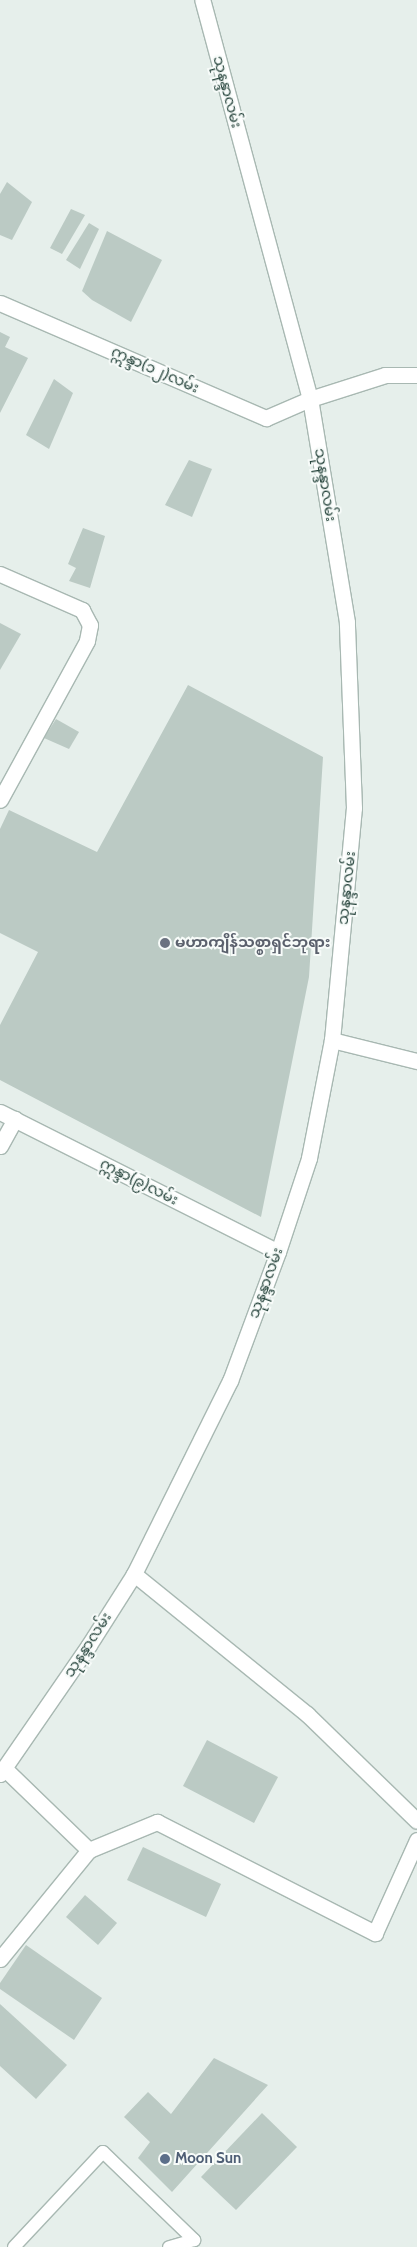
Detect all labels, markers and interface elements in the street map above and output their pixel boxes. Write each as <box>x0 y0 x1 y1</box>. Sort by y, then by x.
street label: သုနန္ဒာလမ်း <box>209 54 245 130</box>
street label: ဣန္ဒာ(၁၂)လမ်း <box>108 343 202 397</box>
street label: သုနန္ဒာလမ်း <box>310 447 340 523</box>
street label: သုနန္ဒာလမ်း <box>334 850 360 926</box>
place label: မဟာကျိန်သစ္စာရှင်ဘုရား <box>175 934 331 952</box>
marker: မဟာကျိန်သစ္စာရှင်ဘုရား <box>159 937 171 949</box>
street label: ဣန္ဒာ(၉)လမ်း <box>97 1155 181 1209</box>
street label: သုနန္ဒာလမ်း <box>245 1245 287 1321</box>
street label: သုနန္ဒာလမ်း <box>60 1609 116 1681</box>
place label: Moon Sun <box>175 2150 241 2168</box>
marker: Moon Sun <box>159 2153 171 2165</box>

